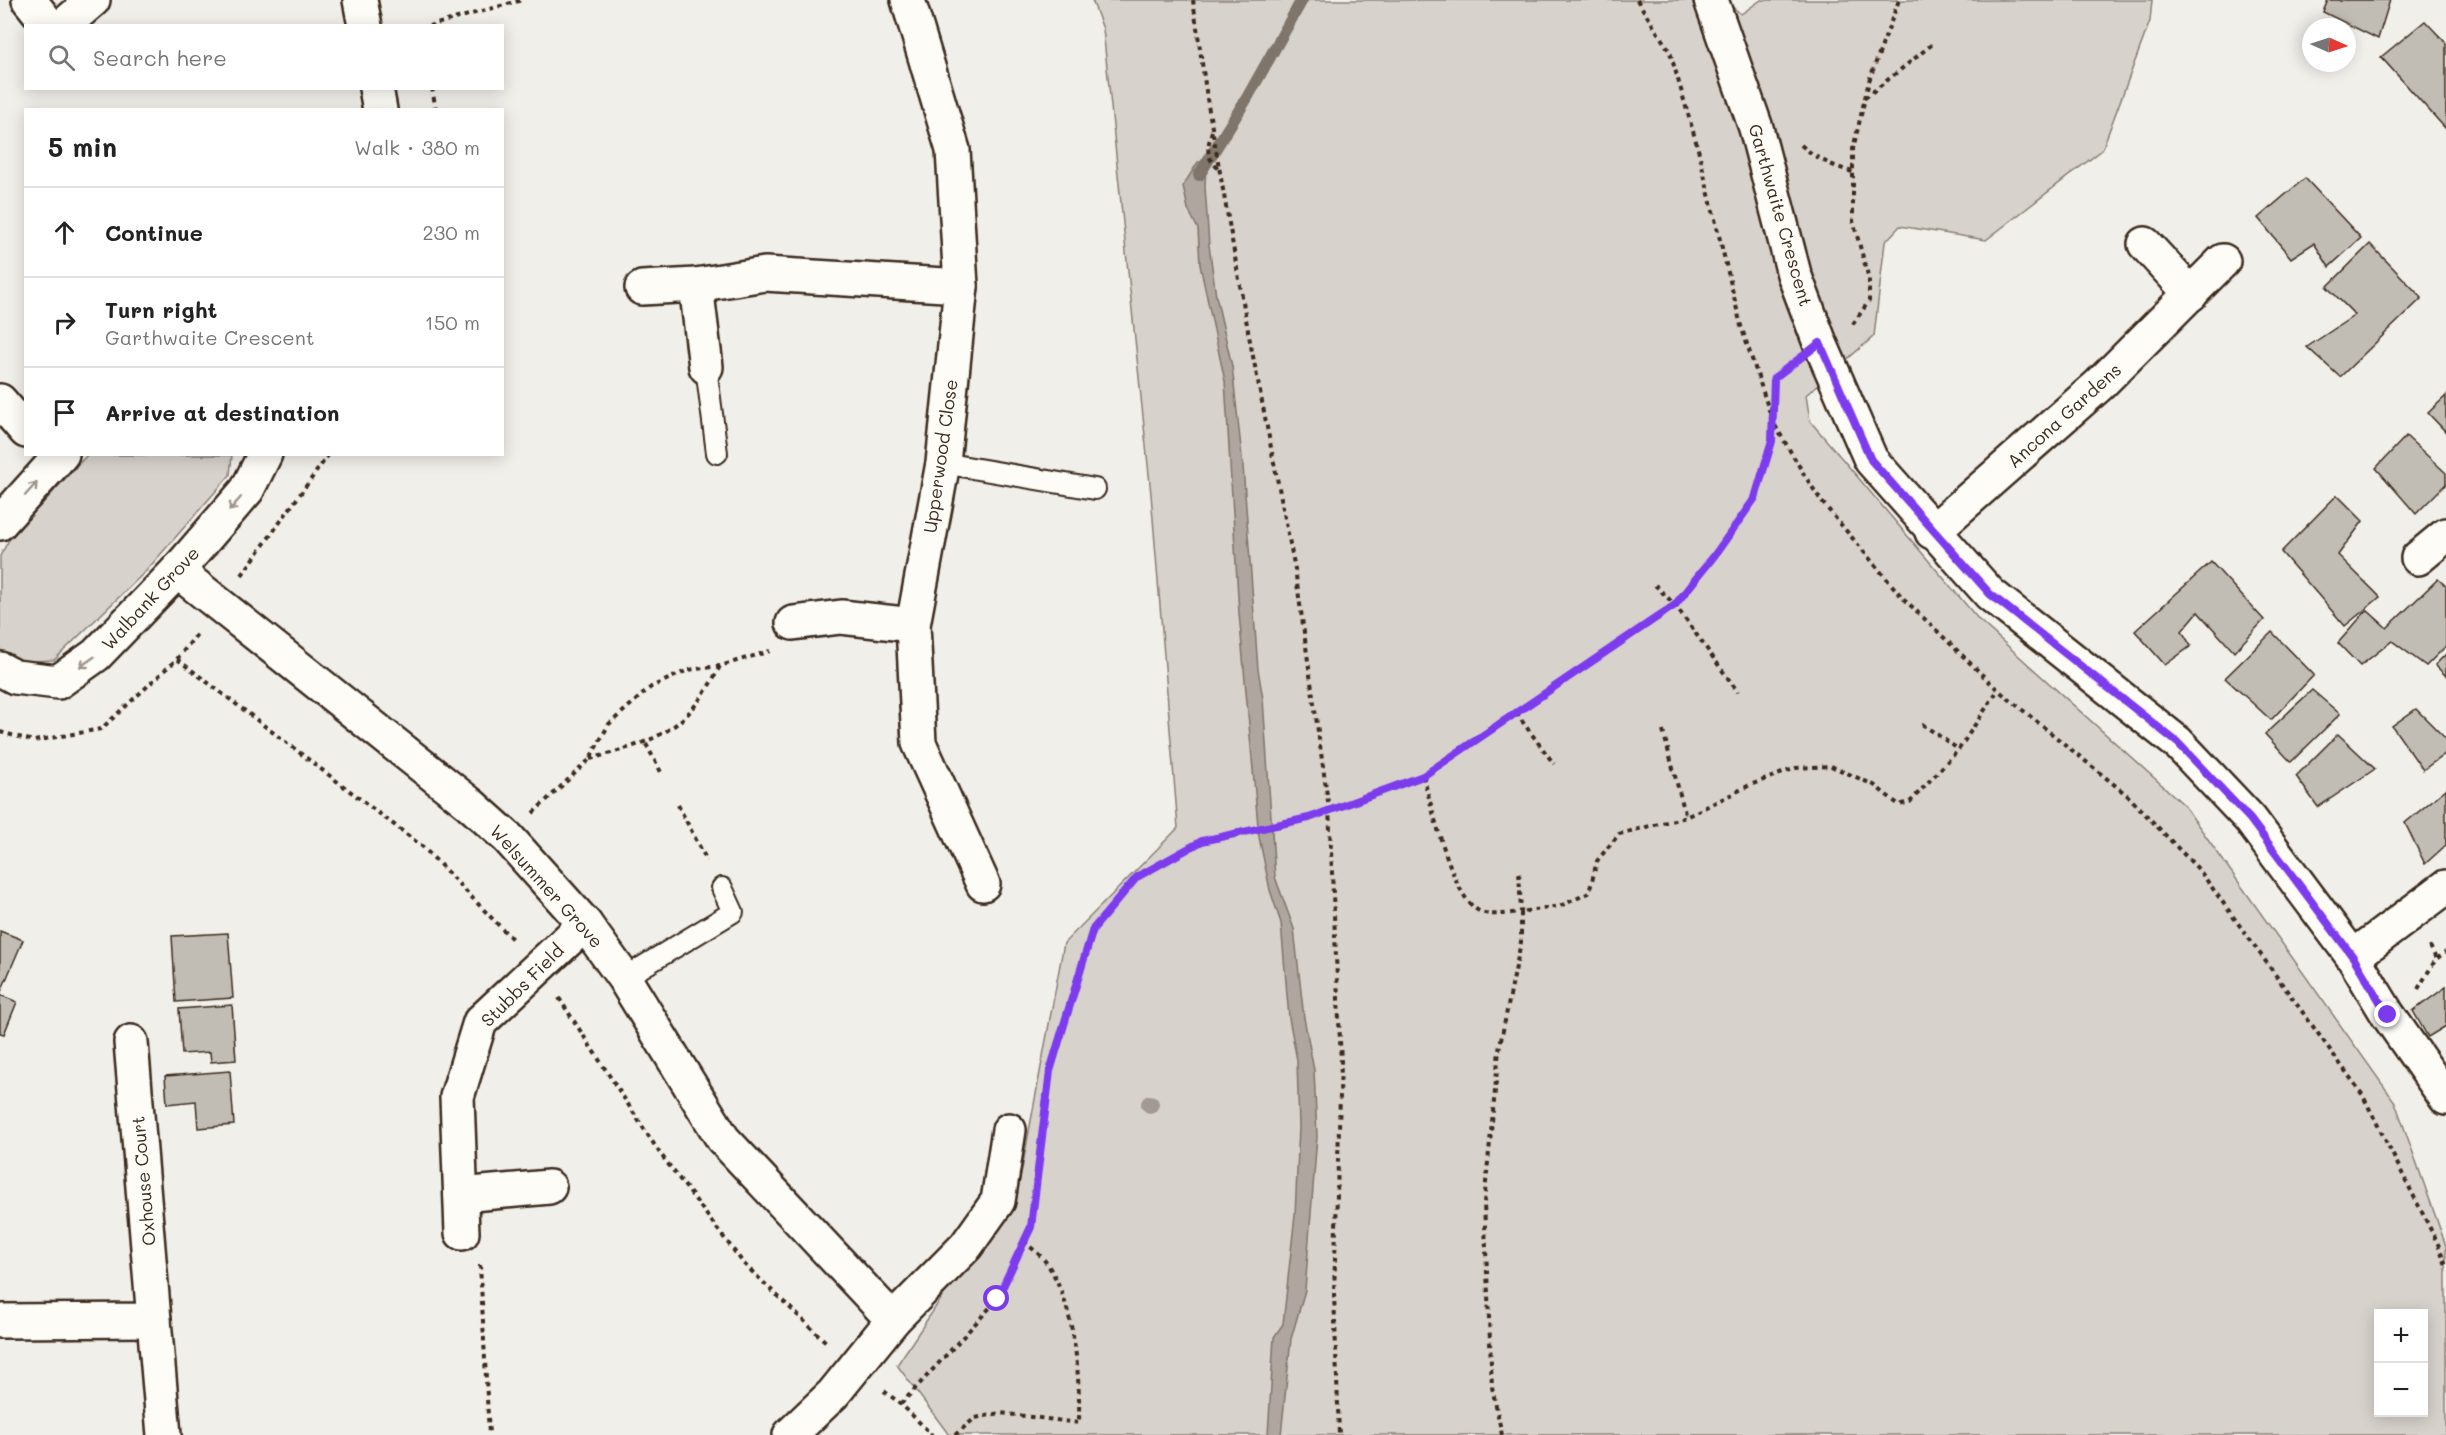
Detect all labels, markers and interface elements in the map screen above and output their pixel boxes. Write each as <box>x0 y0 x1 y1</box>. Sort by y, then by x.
north arrow <box>2302 18 2356 72</box>
search box <box>24 24 504 90</box>
icon: search <box>45 41 78 74</box>
text: Search here <box>93 43 227 72</box>
street label: Garthwaite Crescent <box>1743 121 1819 309</box>
text: 5 min <box>48 130 117 164</box>
text: Walk · 380 m <box>354 134 480 160</box>
icon: ahead <box>48 216 81 249</box>
text: Continue <box>105 218 203 247</box>
text: 230 m <box>422 219 480 245</box>
text: Turn right <box>105 295 217 324</box>
icon: right <box>48 306 81 339</box>
text: 150 m <box>425 309 480 335</box>
text: Garthwaite Crescent <box>105 324 315 350</box>
street label: Ancona Gardens <box>2002 357 2126 473</box>
street label: Upperwood Close <box>917 378 963 534</box>
icon: arrive <box>48 396 81 429</box>
text: Arrive at destination <box>105 398 340 427</box>
one-way arrow <box>24 482 38 497</box>
one-way arrow <box>228 496 242 511</box>
street label: Walbank Grove <box>96 541 204 655</box>
one-way arrow <box>80 656 96 668</box>
street label: Welsummer Grove <box>485 819 609 953</box>
street label: Stubbs Field <box>475 938 569 1032</box>
route end <box>2374 1001 2400 1027</box>
street label: Oxhouse Court <box>125 1115 161 1247</box>
route start <box>983 1285 1009 1311</box>
map controls <box>2374 1309 2428 1417</box>
button: + <box>2374 1309 2428 1363</box>
button: − <box>2374 1363 2428 1417</box>

